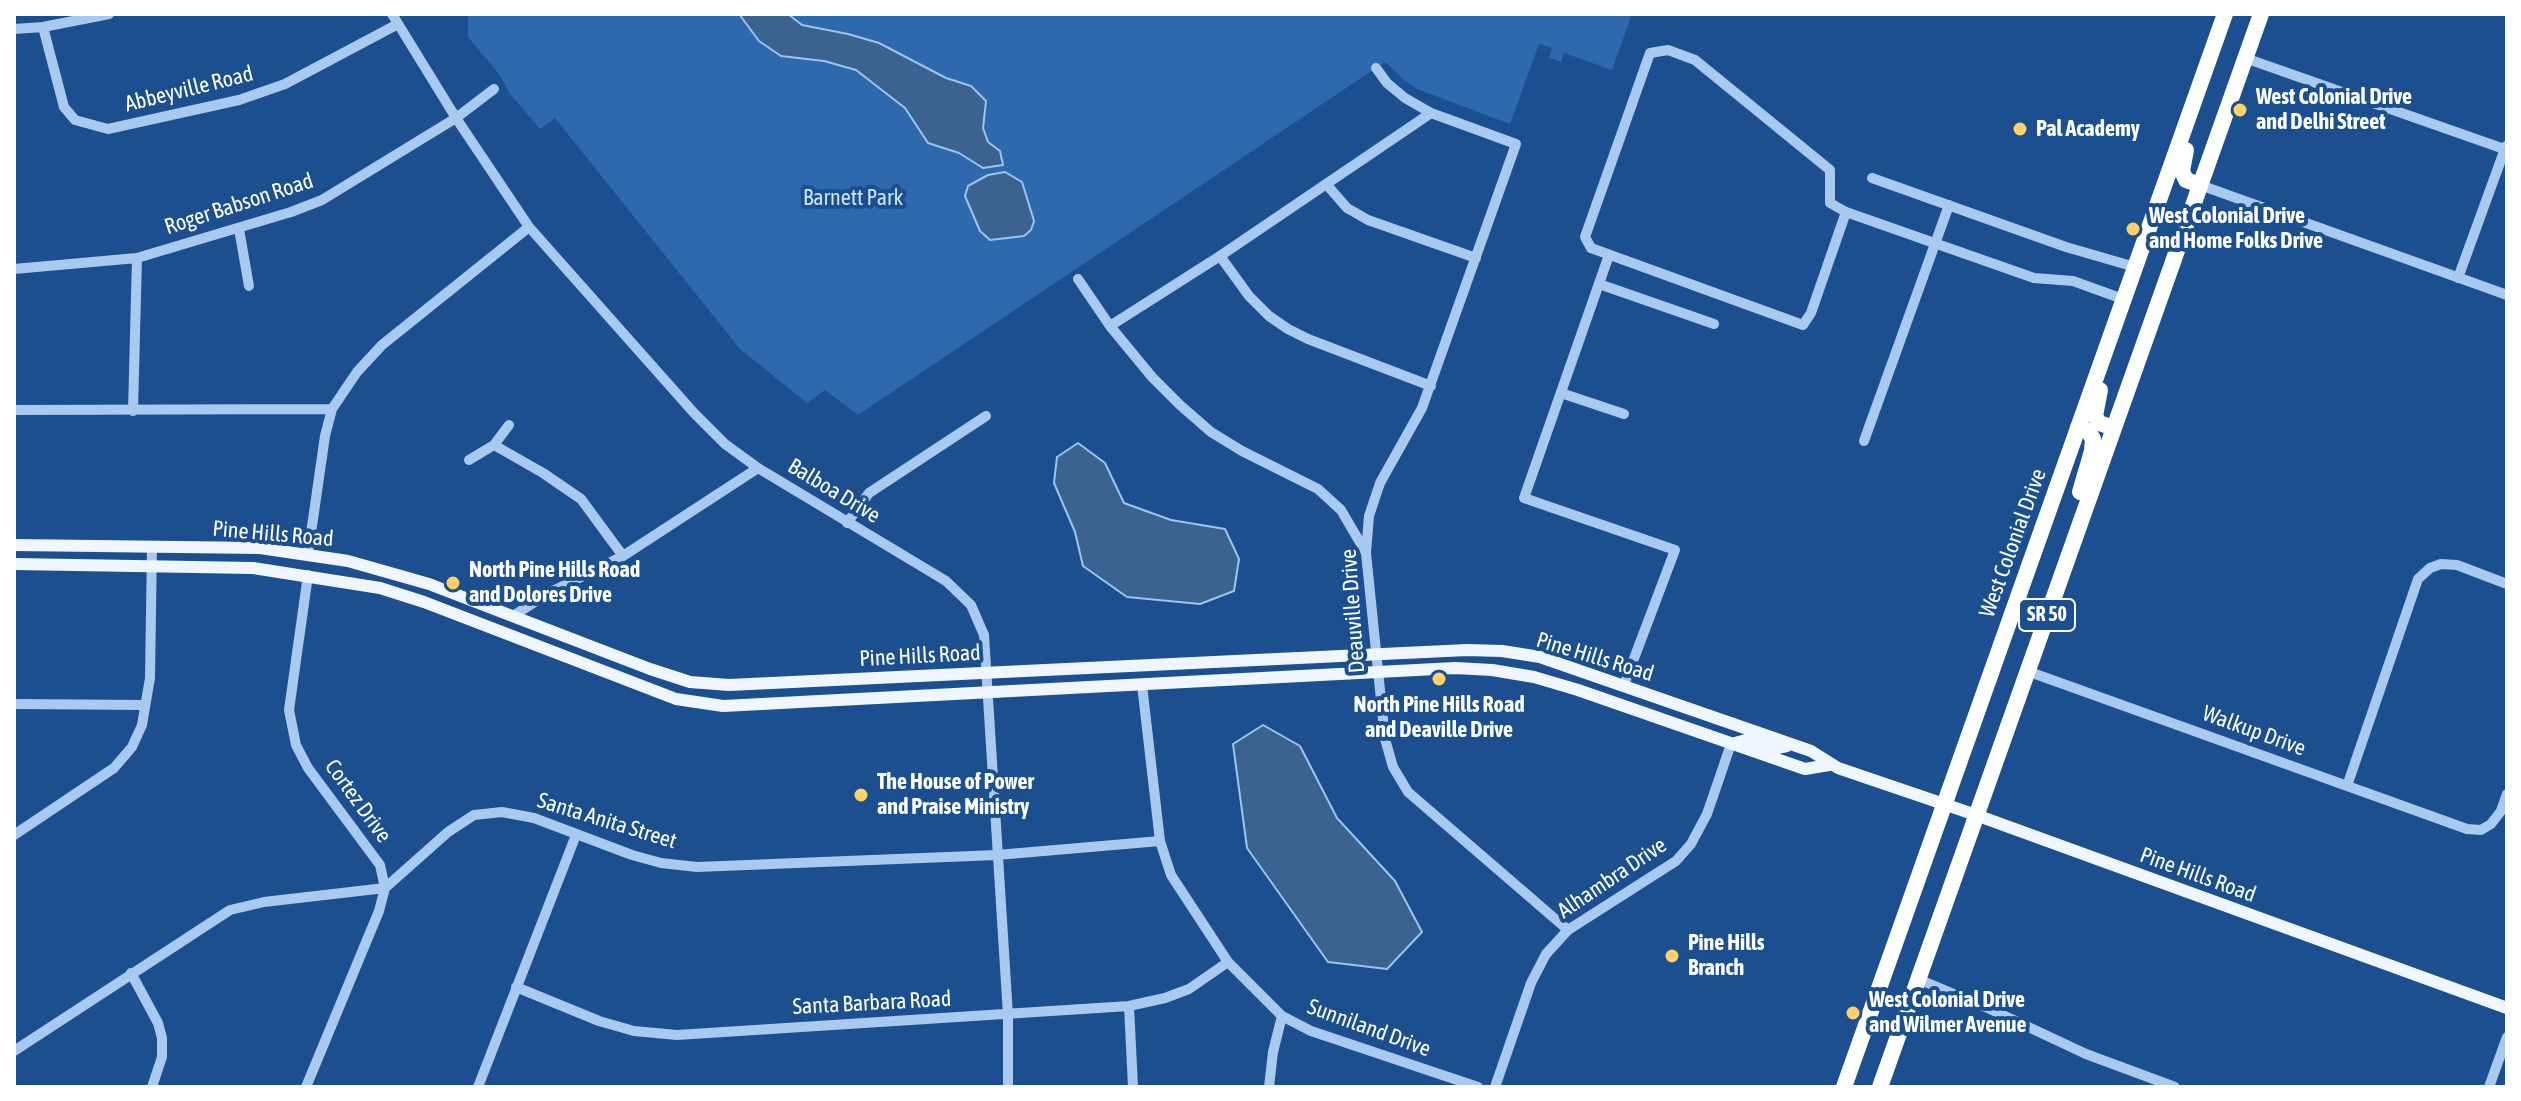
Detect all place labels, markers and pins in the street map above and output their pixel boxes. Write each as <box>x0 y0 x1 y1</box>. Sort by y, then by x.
place label: West Colonial Drive and Delhi Street <box>2256 84 2412 136</box>
marker: West Colonial Drive and Delhi Street <box>2231 101 2249 119</box>
place label: Pal Academy <box>2036 116 2140 142</box>
marker: Pal Academy <box>2011 120 2029 138</box>
place label: West Colonial Drive and Home Folks Drive <box>2149 203 2323 254</box>
marker: West Colonial Drive and Home Folks Drive <box>2124 220 2142 238</box>
place label: North Pine Hills Road and Dolores Drive <box>469 557 640 608</box>
marker: North Pine Hills Road and Dolores Drive <box>444 574 462 592</box>
marker: North Pine Hills Road and Deaville Drive <box>1430 670 1448 688</box>
place label: North Pine Hills Road and Deaville Drive <box>1353 692 1525 744</box>
place label: The House of Power and Praise Ministry <box>877 769 1034 820</box>
marker: The House of Power and Praise Ministry <box>852 786 870 804</box>
place label: Pine Hills Branch <box>1688 930 1765 982</box>
marker: Pine Hills Branch <box>1663 947 1681 965</box>
place label: West Colonial Drive and Wilmer Avenue <box>1869 987 2026 1038</box>
marker: West Colonial Drive and Wilmer Avenue <box>1844 1004 1862 1022</box>

